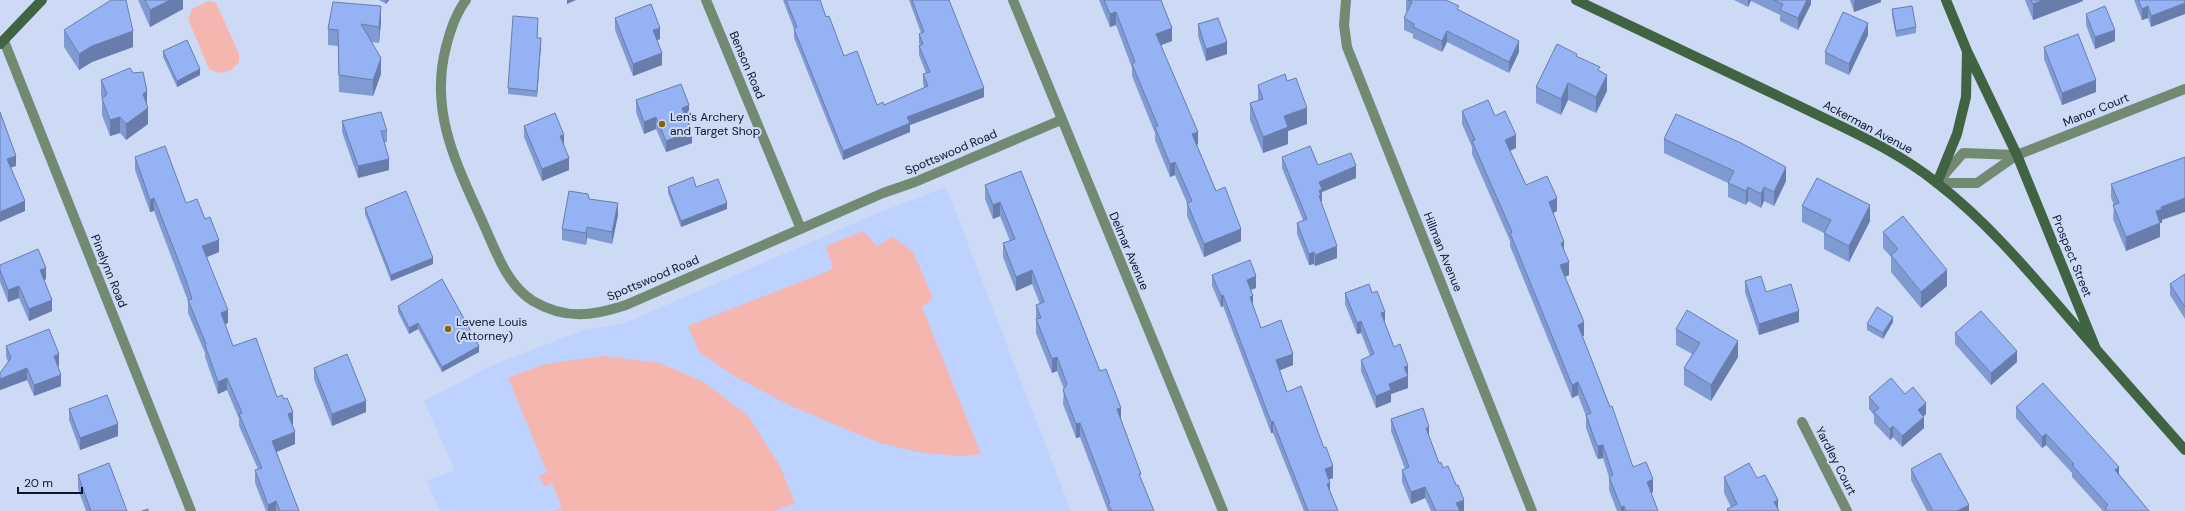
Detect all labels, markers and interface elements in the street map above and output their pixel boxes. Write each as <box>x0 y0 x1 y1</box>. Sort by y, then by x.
street label: Benson Road <box>726 29 768 101</box>
street label: Manor Court <box>2061 89 2132 131</box>
street label: Ackerman Avenue <box>1820 97 1916 157</box>
place label: Len's Archery and Target Shop <box>670 109 760 139</box>
marker: Len's Archery and Target Shop <box>657 119 667 129</box>
street label: Spottswood Road <box>903 125 999 179</box>
street label: Delmar Avenue <box>1105 209 1153 293</box>
street label: Hillman Avenue <box>1420 210 1466 294</box>
street label: Prospect Street <box>2048 213 2096 300</box>
street label: Pinelynn Road <box>87 232 131 310</box>
street label: Spottswood Road <box>605 251 701 305</box>
place label: Levene Louis (Attorney) <box>456 314 527 344</box>
marker: Levene Louis (Attorney) <box>443 324 453 334</box>
street label: Yardley Court <box>1812 424 1860 498</box>
scale bar <box>18 469 82 495</box>
text: 20 m <box>24 475 53 491</box>

